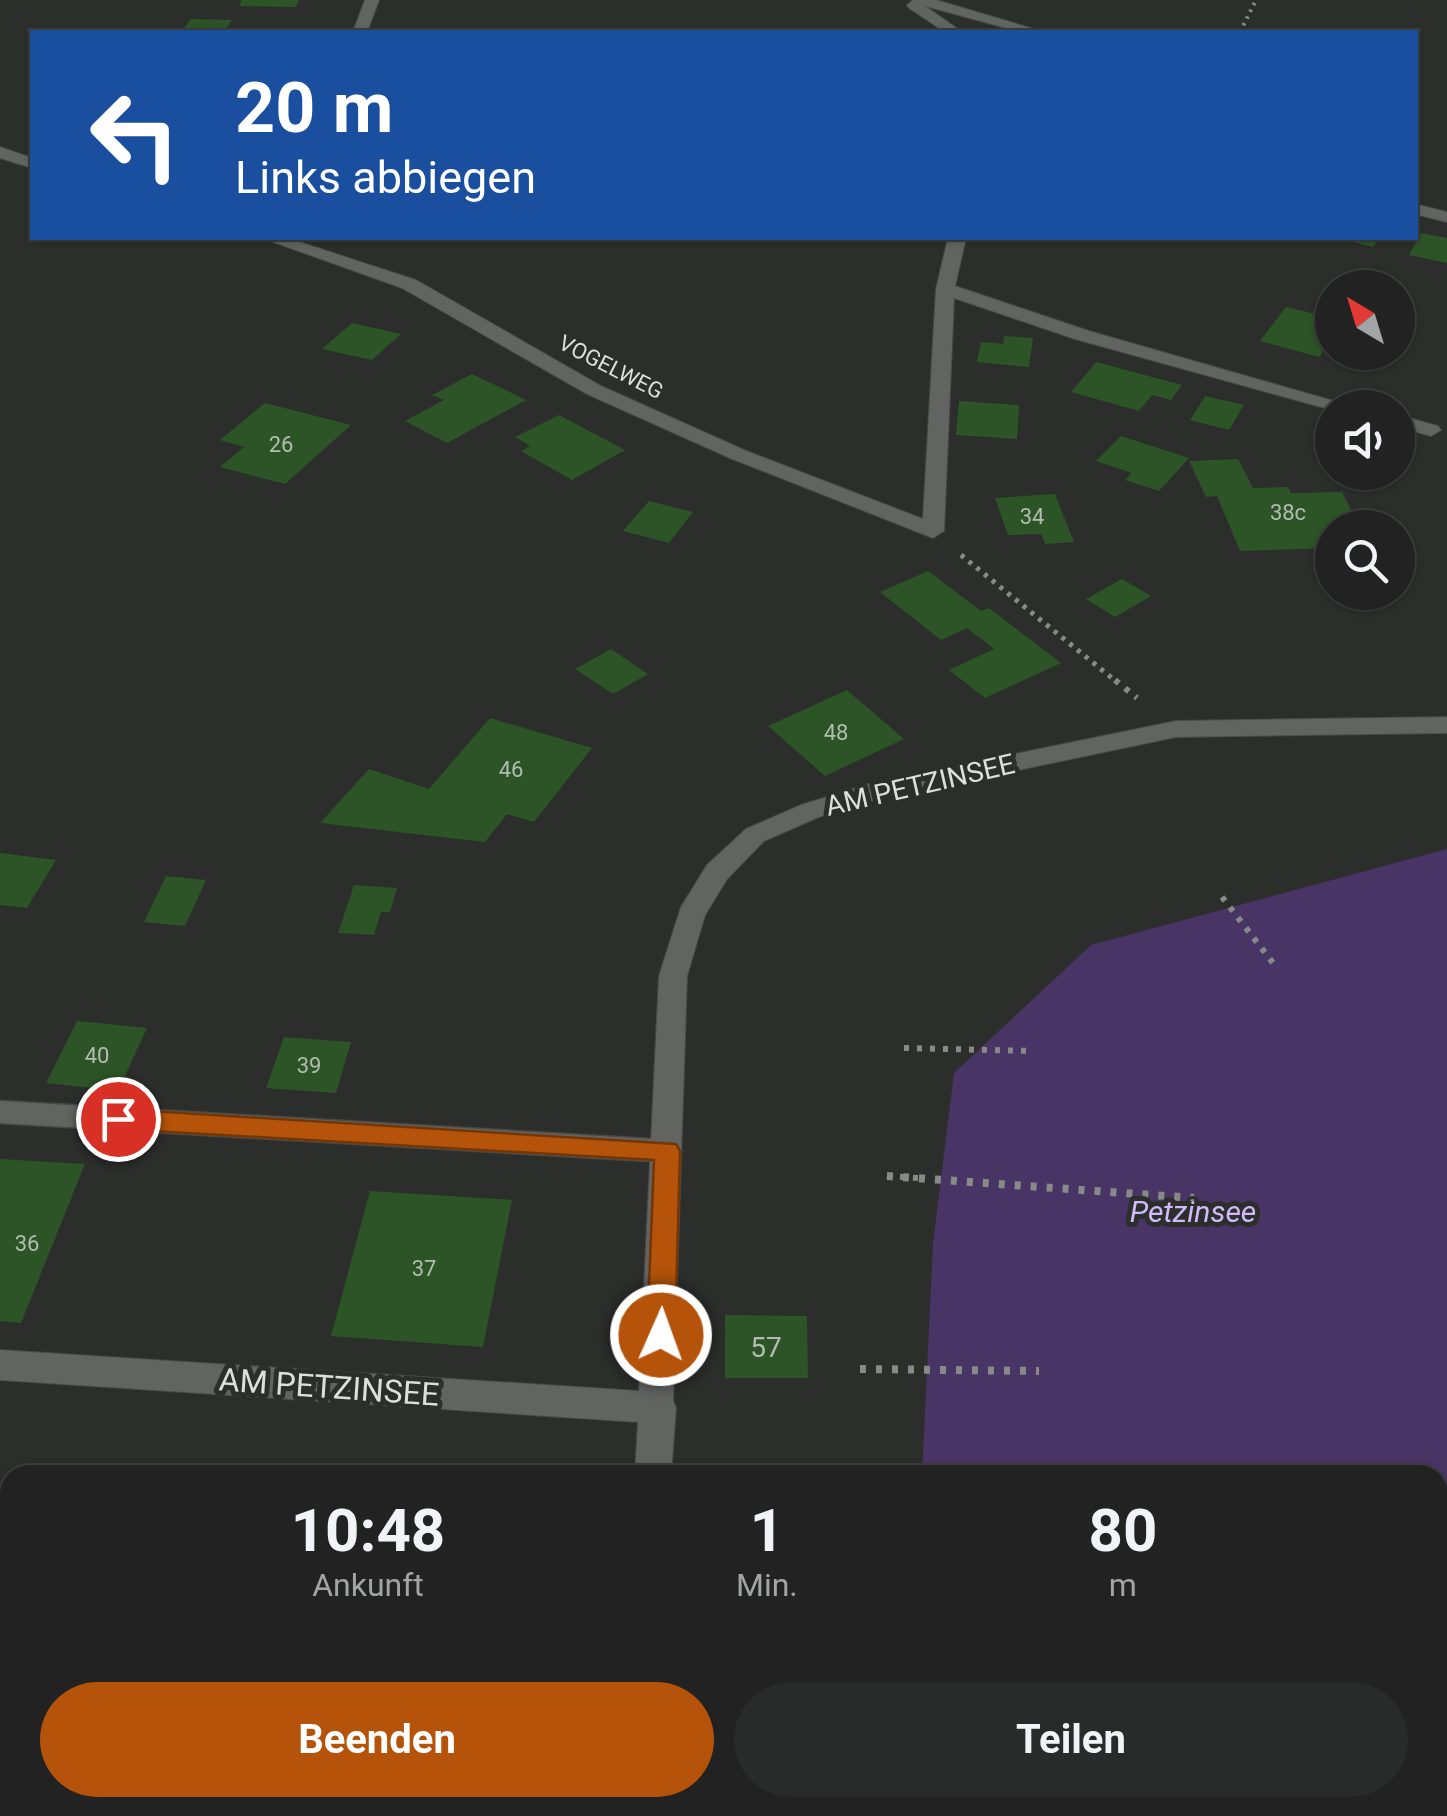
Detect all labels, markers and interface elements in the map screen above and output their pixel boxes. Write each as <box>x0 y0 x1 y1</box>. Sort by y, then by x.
text: 20 m <box>235 67 393 149</box>
icon: left <box>70 70 200 200</box>
text: Links abbiegen <box>235 151 536 204</box>
north arrow <box>1315 270 1415 370</box>
map controls <box>1315 270 1415 610</box>
street label: VOGELWEG <box>555 330 667 404</box>
button: sound <box>1315 390 1415 490</box>
house number: 26 <box>269 432 293 457</box>
house number: 38c <box>1270 500 1306 525</box>
house number: 34 <box>1020 504 1044 529</box>
button: search <box>1315 510 1415 610</box>
house number: 48 <box>824 720 848 745</box>
street label: AM PETZINSEE <box>822 747 1018 823</box>
house number: 46 <box>499 757 523 782</box>
house number: 40 <box>85 1043 109 1068</box>
house number: 39 <box>297 1053 321 1078</box>
pin <box>76 1077 161 1162</box>
icon: arrive <box>91 1092 146 1147</box>
water label: Petzinsee <box>1130 1194 1256 1229</box>
house number: 36 <box>15 1231 39 1256</box>
house number: 37 <box>412 1256 436 1281</box>
position arrow <box>609 1283 713 1387</box>
house number: 57 <box>750 1331 782 1364</box>
street label: AM PETZINSEE <box>218 1360 440 1414</box>
text: 10:48 <box>291 1495 445 1566</box>
text: 1 <box>750 1495 784 1566</box>
text: 80 <box>1088 1495 1157 1566</box>
text: Ankunft <box>312 1566 424 1604</box>
text: Min. <box>736 1566 798 1604</box>
text: m <box>1109 1566 1137 1604</box>
button: Beenden <box>40 1682 714 1797</box>
button: Teilen <box>734 1682 1408 1797</box>

